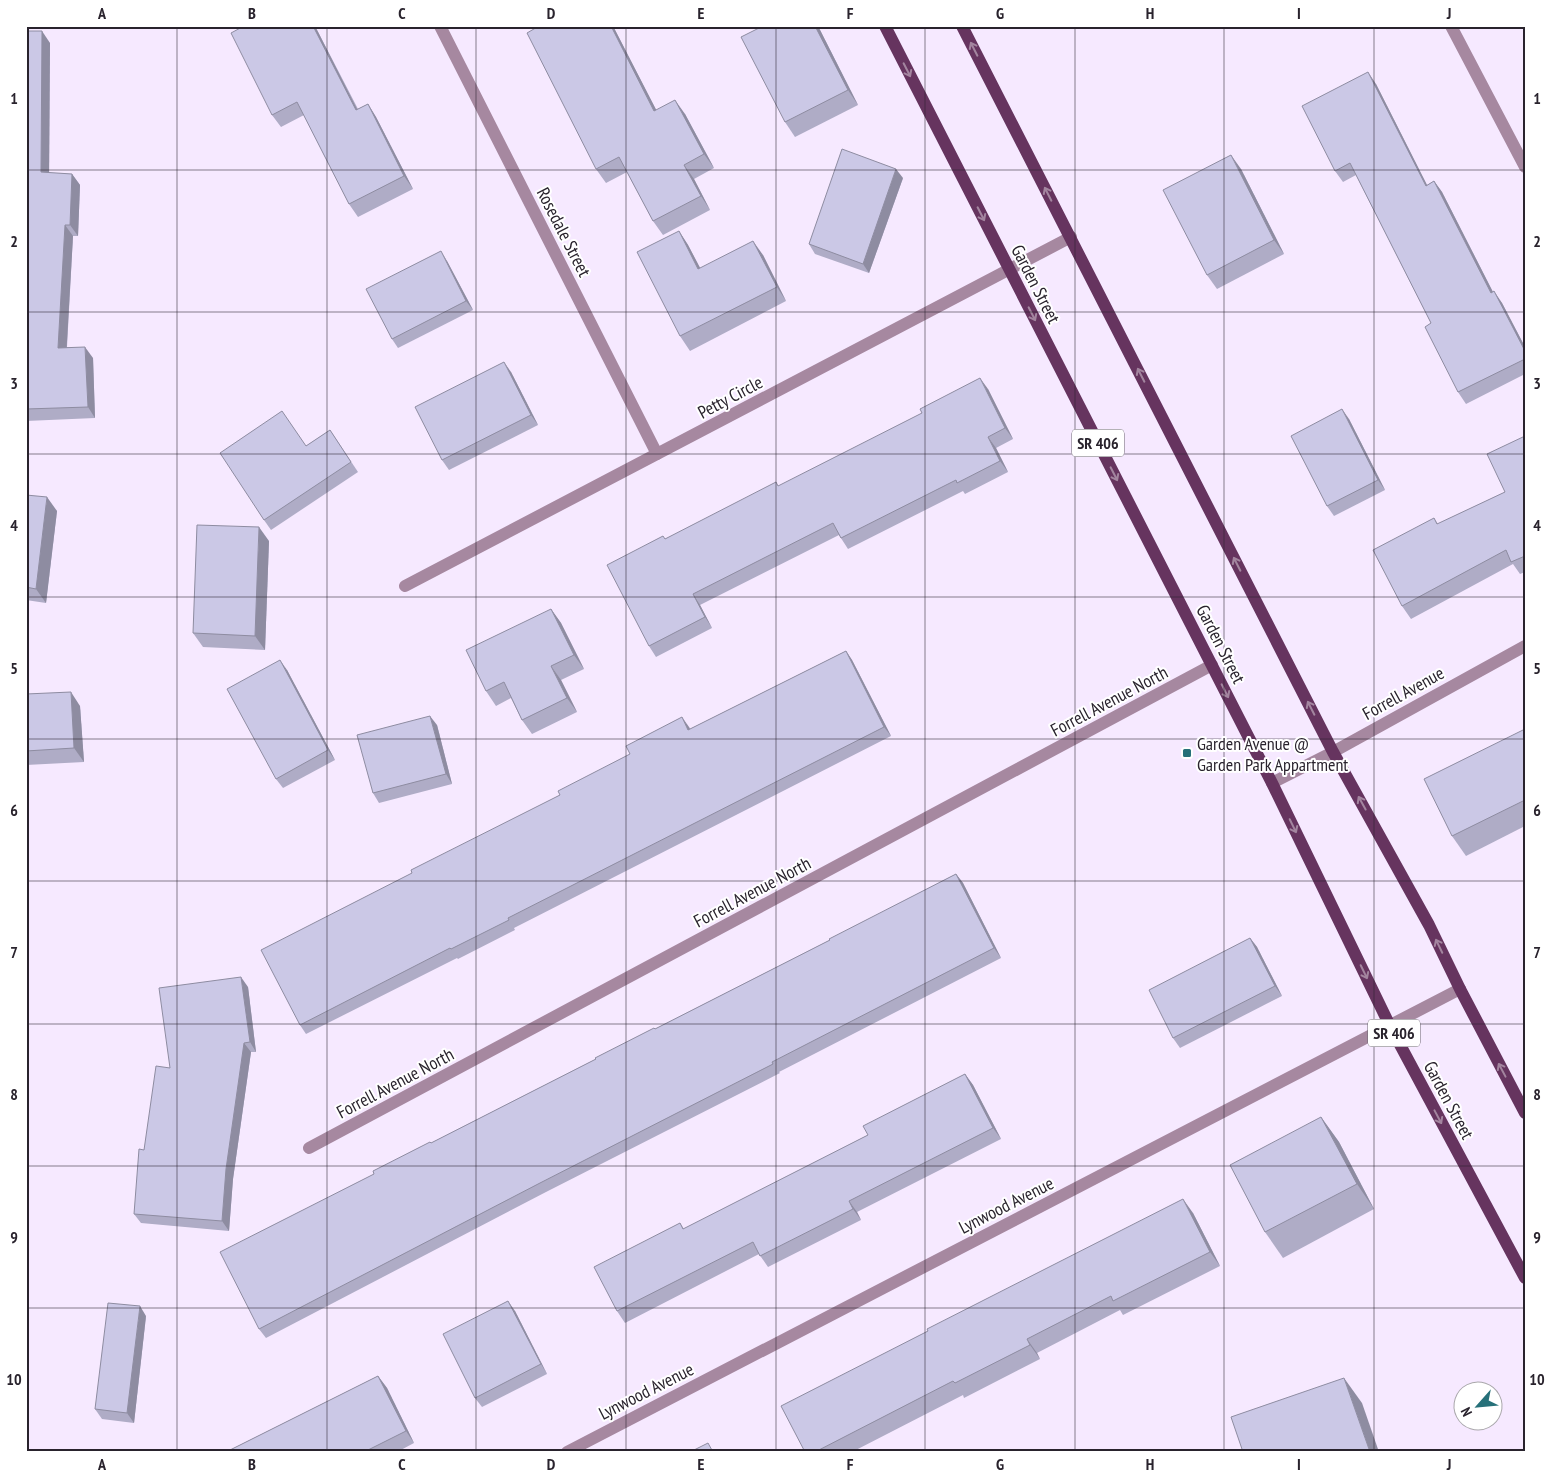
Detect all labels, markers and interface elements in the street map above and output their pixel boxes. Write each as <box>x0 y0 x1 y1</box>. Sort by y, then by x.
text: A <box>97 3 107 23</box>
text: B <box>248 3 256 23</box>
text: C <box>398 3 406 23</box>
text: D <box>547 3 556 23</box>
text: E <box>698 3 705 23</box>
text: F <box>847 3 854 23</box>
text: G <box>996 3 1004 23</box>
text: H <box>1146 3 1154 23</box>
text: I <box>1297 3 1301 23</box>
text: J <box>1446 3 1451 23</box>
one-way arrow <box>969 42 979 57</box>
one-way arrow <box>902 62 912 77</box>
text: 1 <box>10 88 18 108</box>
text: 1 <box>1533 88 1541 108</box>
street label: Rosedale Street <box>532 184 596 280</box>
one-way arrow <box>1043 187 1052 202</box>
one-way arrow <box>976 207 986 222</box>
text: 2 <box>10 231 18 251</box>
text: 2 <box>1533 231 1541 251</box>
street label: Garden Street <box>1006 241 1066 327</box>
one-way arrow <box>1027 306 1037 321</box>
one-way arrow <box>1136 368 1145 383</box>
street label: Petty Circle <box>694 370 766 424</box>
text: 3 <box>10 373 18 393</box>
text: 3 <box>1533 373 1541 393</box>
road number: SR 406 <box>1072 429 1124 456</box>
one-way arrow <box>1110 466 1119 481</box>
text: 4 <box>10 515 18 535</box>
text: 4 <box>1533 515 1541 535</box>
one-way arrow <box>1232 556 1242 571</box>
street label: Garden Street <box>1191 601 1251 687</box>
text: 5 <box>10 658 18 678</box>
text: 5 <box>1533 658 1541 678</box>
street label: Forrell Avenue North <box>1047 661 1171 741</box>
street label: Forrell Avenue <box>1358 661 1448 725</box>
one-way arrow <box>1220 683 1230 698</box>
one-way arrow <box>1306 701 1315 716</box>
place label: Garden Avenue @ Garden Park Appartment <box>1197 732 1348 776</box>
marker: Garden Avenue @ Garden Park Appartment <box>1181 747 1193 759</box>
one-way arrow <box>1356 796 1366 810</box>
text: 6 <box>10 800 18 820</box>
text: 6 <box>1533 800 1541 820</box>
one-way arrow <box>1289 818 1298 833</box>
street label: Forrell Avenue North <box>690 852 814 932</box>
one-way arrow <box>1434 939 1443 954</box>
text: 7 <box>10 942 18 962</box>
text: 7 <box>1533 942 1541 962</box>
one-way arrow <box>1359 965 1369 980</box>
road number: SR 406 <box>1368 1020 1420 1046</box>
street label: Forrell Avenue North <box>333 1043 457 1123</box>
street label: Garden Street <box>1419 1057 1479 1143</box>
one-way arrow <box>1497 1063 1506 1078</box>
text: 8 <box>10 1084 18 1104</box>
text: 8 <box>1533 1084 1541 1104</box>
one-way arrow <box>1434 1109 1443 1124</box>
street label: Lynwood Avenue <box>955 1171 1057 1239</box>
text: 9 <box>10 1227 18 1247</box>
text: 9 <box>1533 1227 1541 1247</box>
street label: Lynwood Avenue <box>595 1357 697 1425</box>
text: 10 <box>6 1369 22 1389</box>
text: 10 <box>1529 1369 1545 1389</box>
north arrow <box>1454 1380 1504 1430</box>
text: N <box>1457 1404 1476 1419</box>
text: A <box>97 1454 107 1474</box>
text: B <box>248 1454 256 1474</box>
text: C <box>398 1454 406 1474</box>
text: D <box>547 1454 556 1474</box>
text: E <box>698 1454 705 1474</box>
text: F <box>847 1454 854 1474</box>
text: G <box>996 1454 1004 1474</box>
text: H <box>1146 1454 1154 1474</box>
text: I <box>1297 1454 1301 1474</box>
text: J <box>1446 1454 1451 1474</box>

